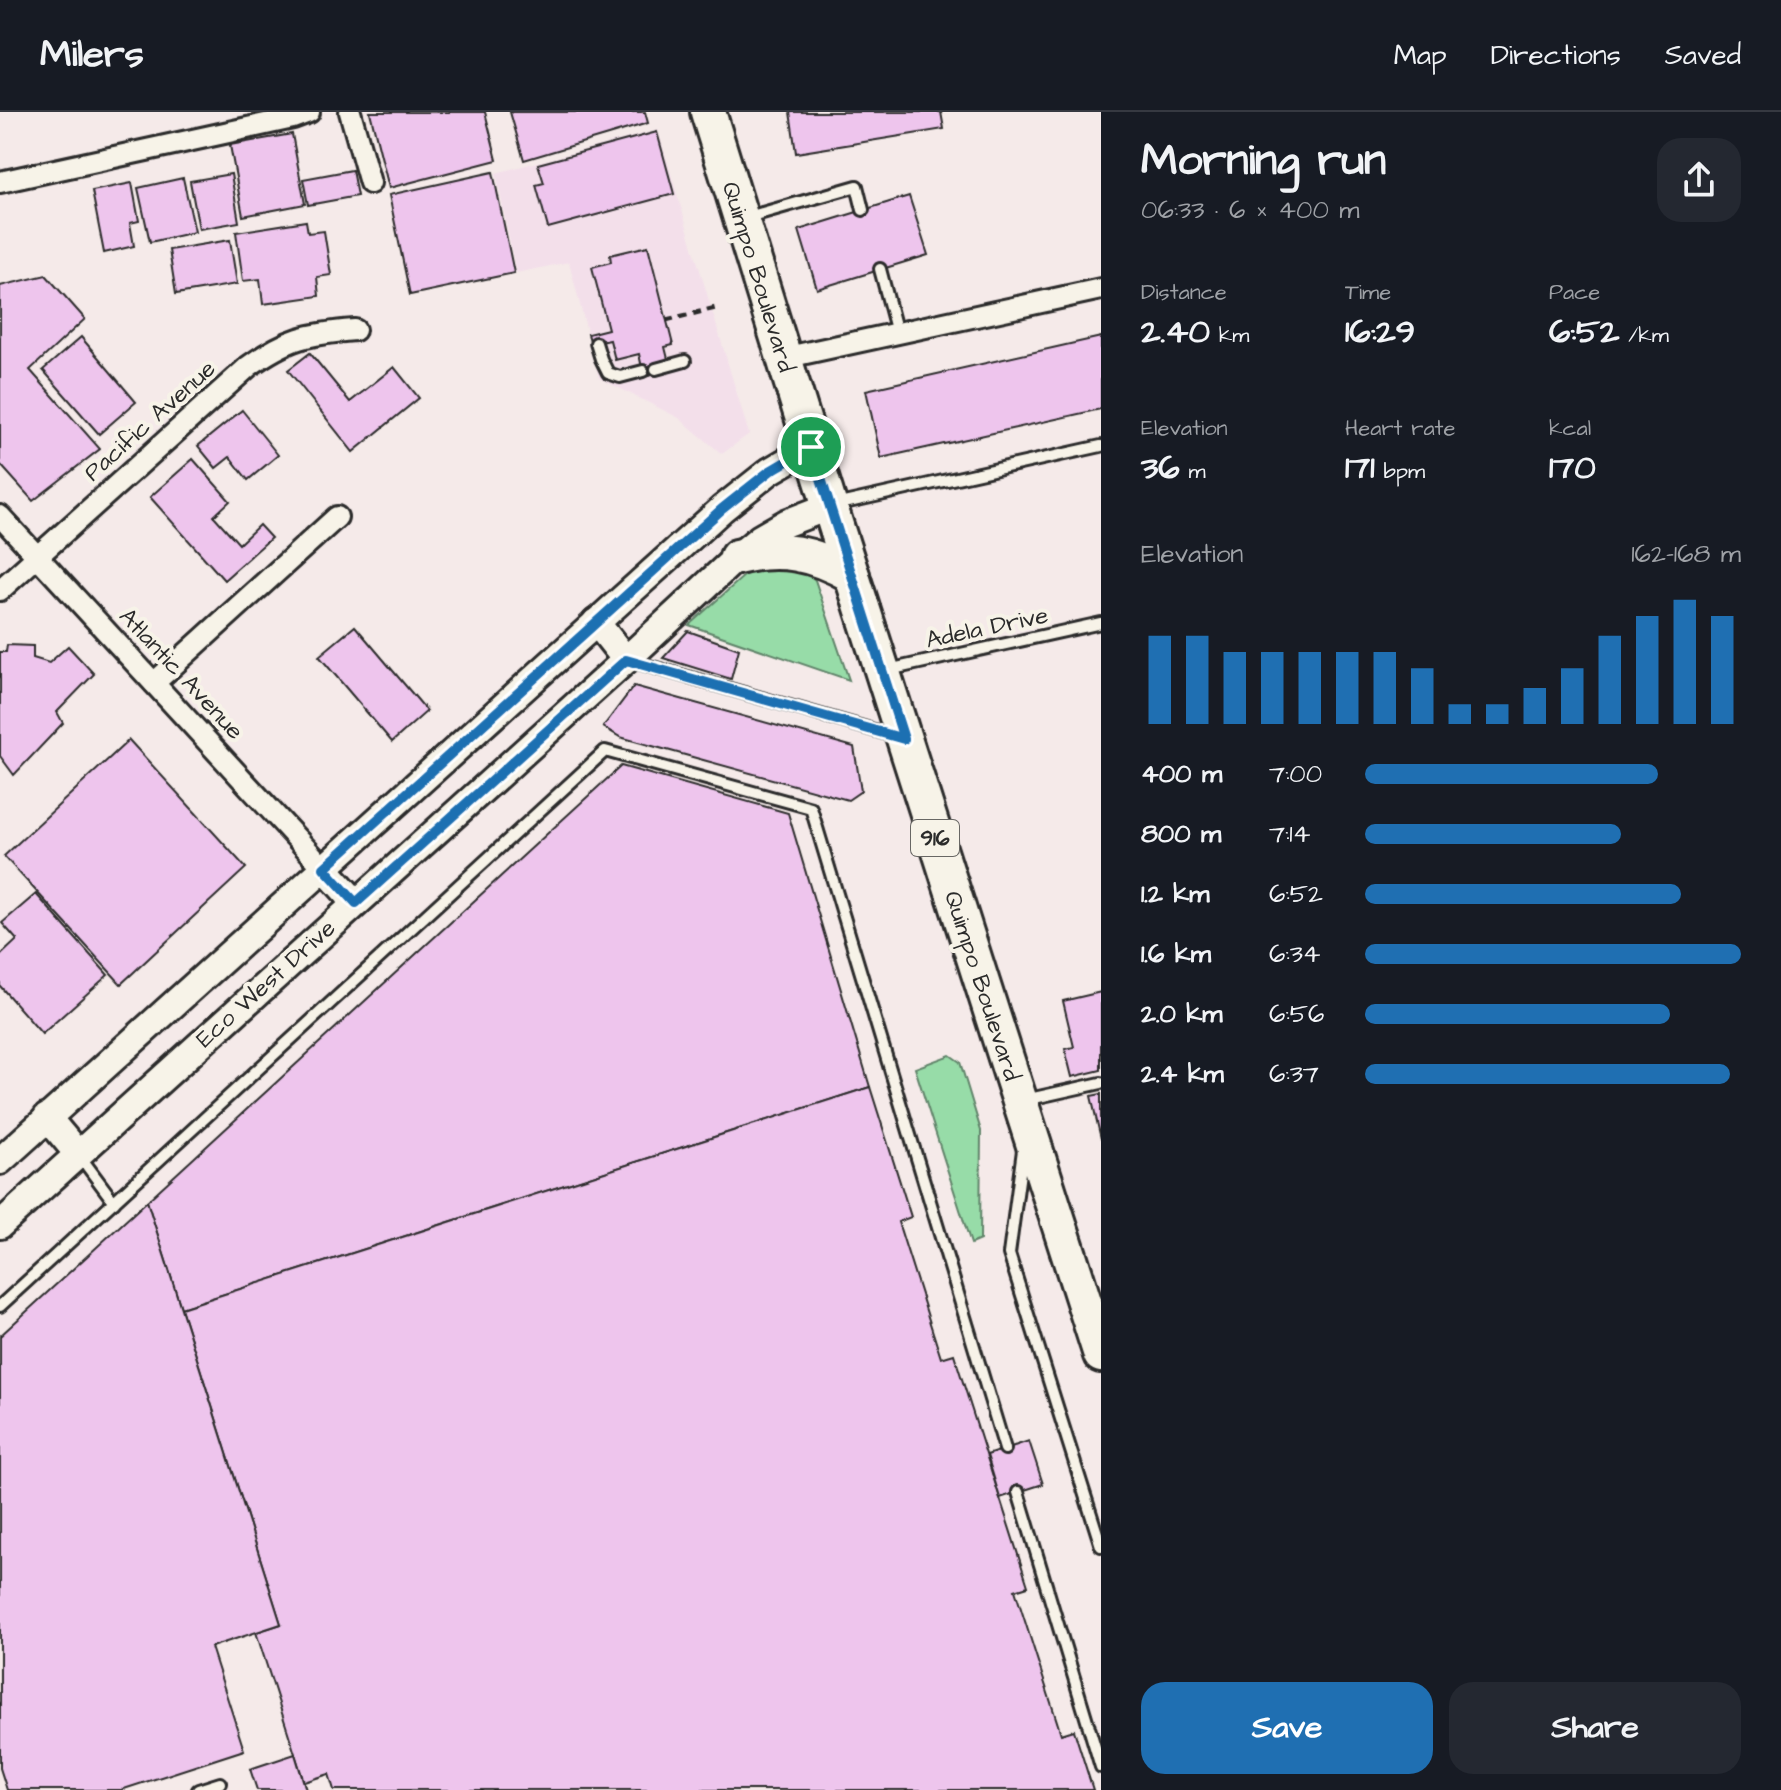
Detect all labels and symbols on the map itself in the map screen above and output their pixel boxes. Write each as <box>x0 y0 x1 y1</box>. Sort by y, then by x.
street label: Quimpo Boulevard <box>713 177 803 377</box>
street label: Pacific Avenue <box>77 352 223 490</box>
pin <box>777 413 845 481</box>
street label: Adela Drive <box>923 598 1051 658</box>
street label: Atlantic Avenue <box>111 601 251 747</box>
road number: 916 <box>911 820 959 856</box>
street label: Quimpo Boulevard <box>935 887 1029 1085</box>
street label: Eco West Drive <box>189 912 343 1056</box>

